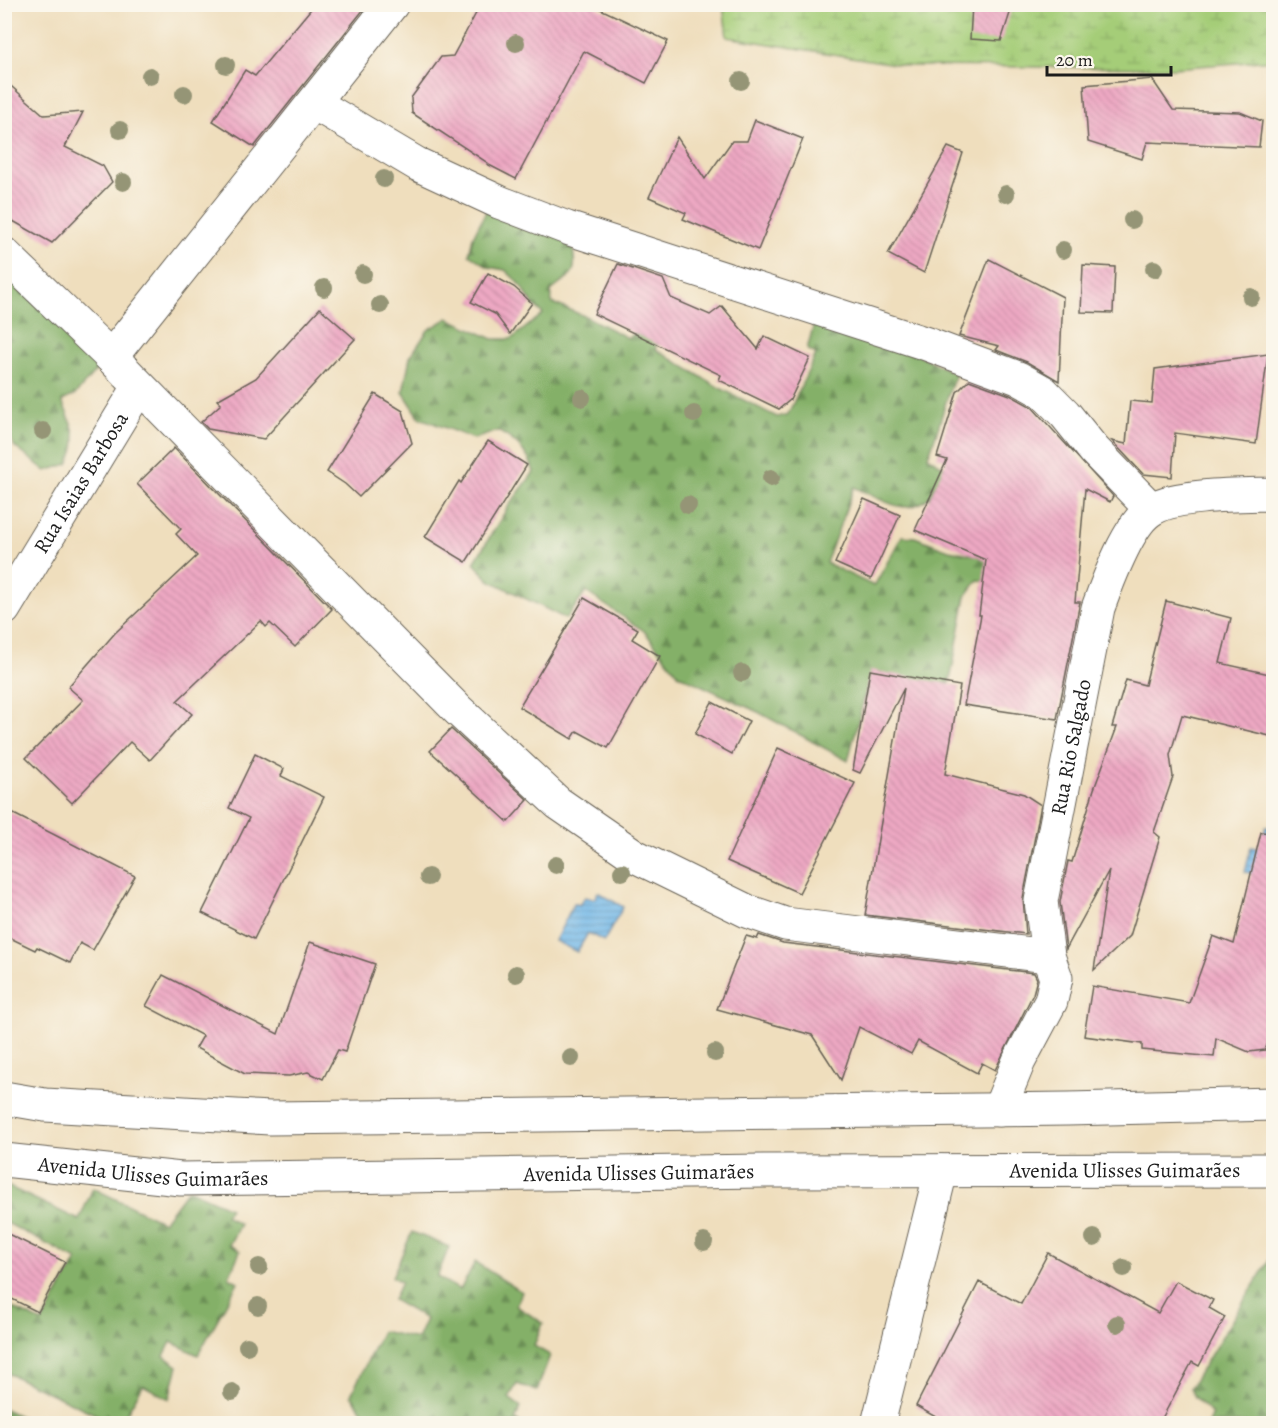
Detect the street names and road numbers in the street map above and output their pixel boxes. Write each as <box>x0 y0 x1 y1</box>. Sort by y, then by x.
street label: Rua Isaias Barbosa <box>27 406 135 559</box>
street label: Rua Rio Salgado <box>1044 677 1098 818</box>
street label: Avenida Ulisses Guimarães <box>36 1150 269 1193</box>
street label: Avenida Ulisses Guimarães <box>1008 1156 1240 1185</box>
street label: Avenida Ulisses Guimarães <box>522 1157 755 1188</box>

